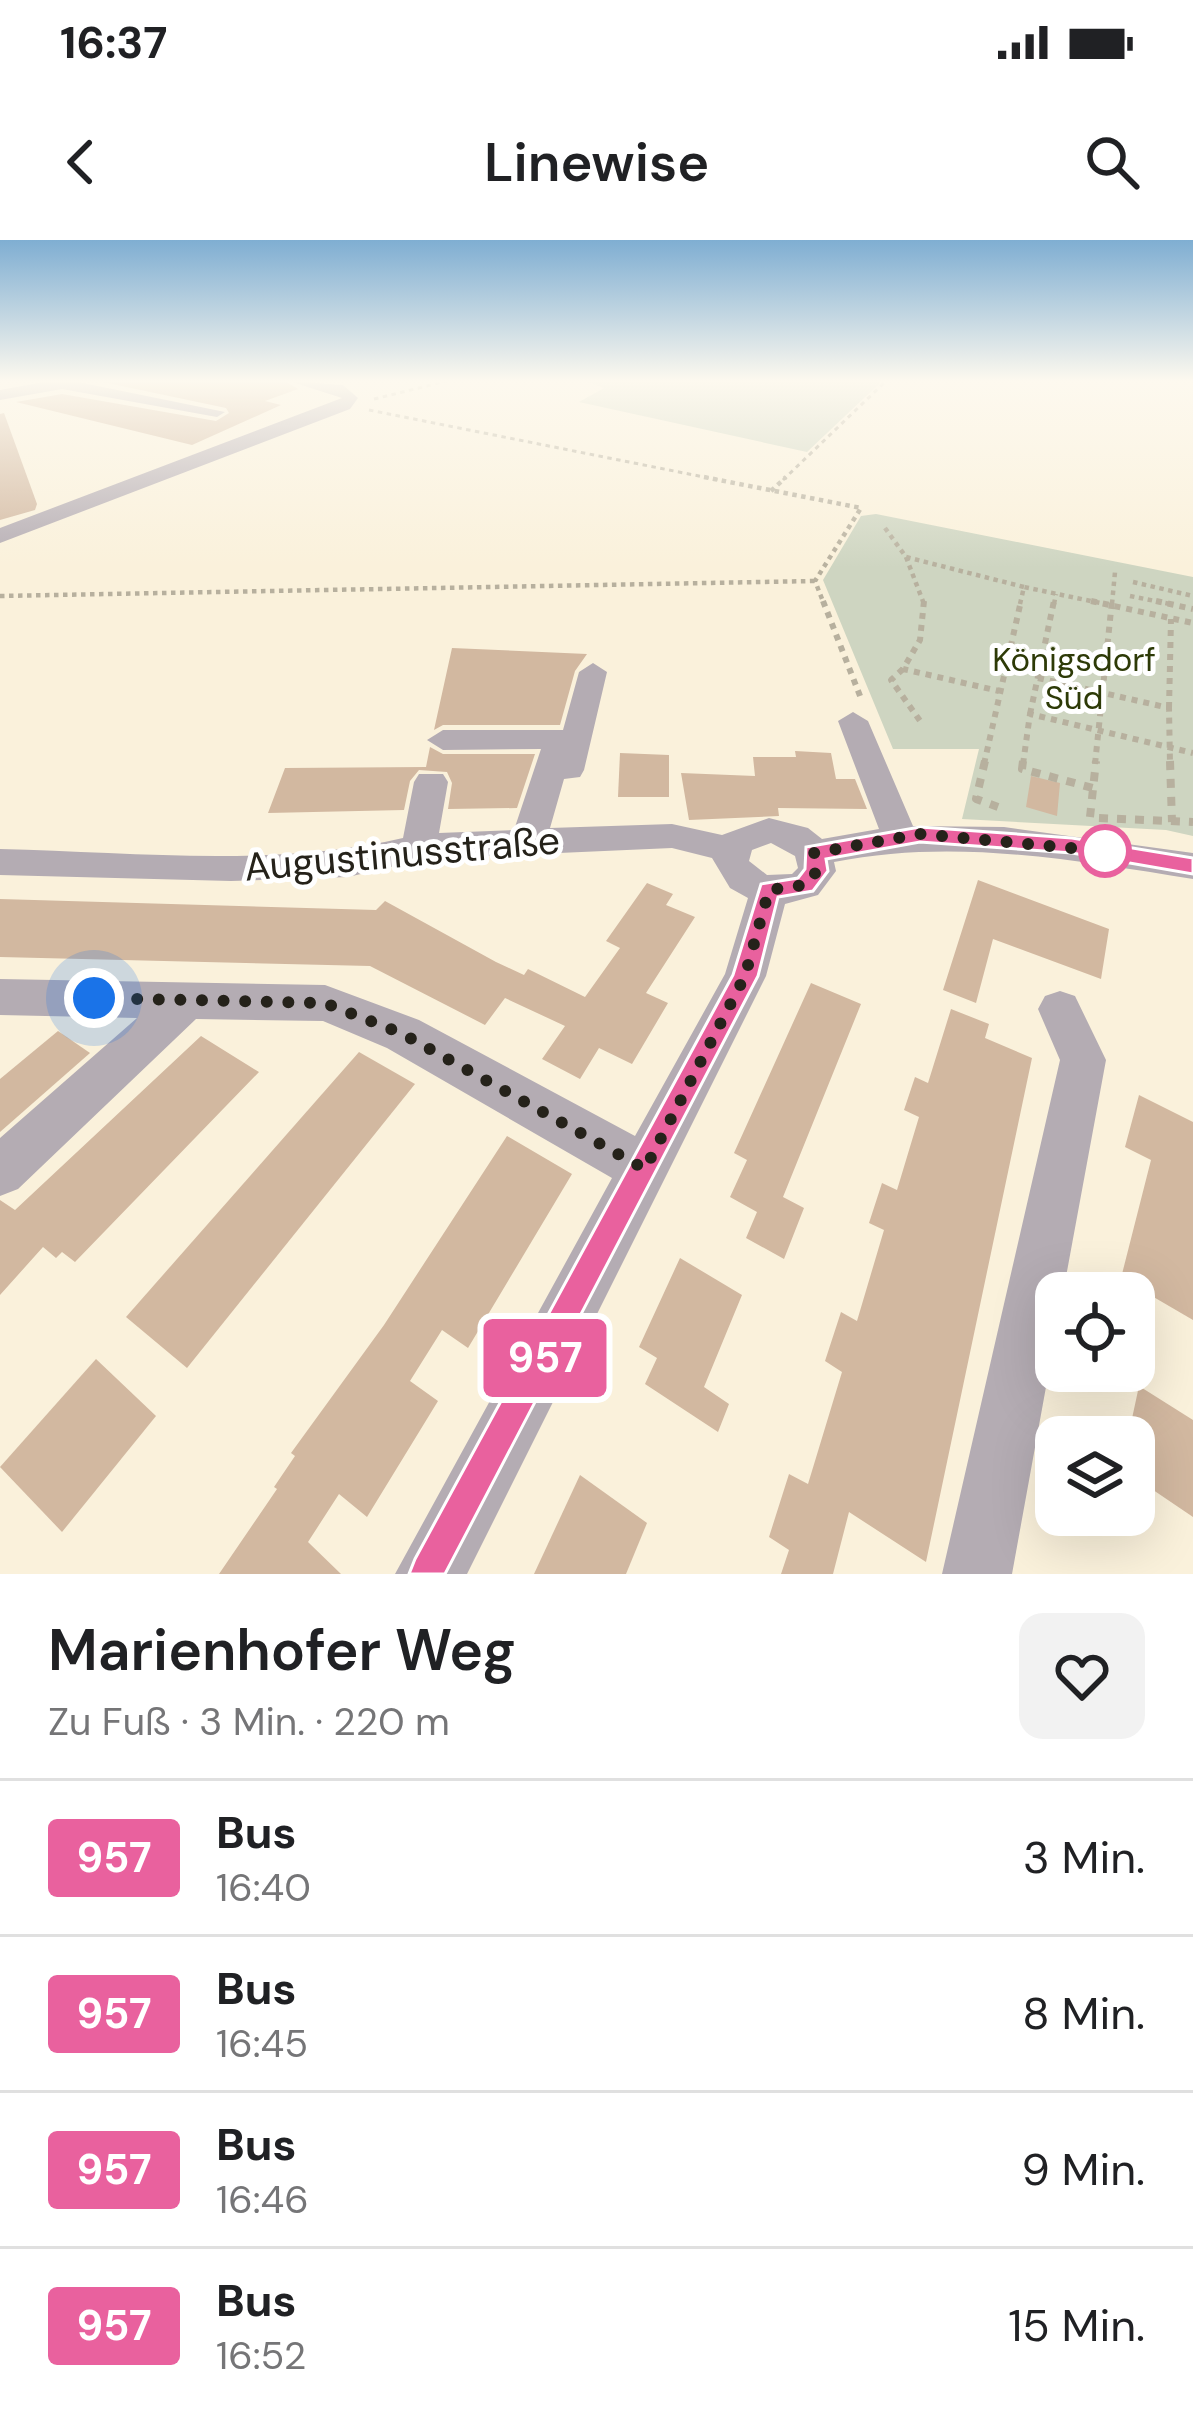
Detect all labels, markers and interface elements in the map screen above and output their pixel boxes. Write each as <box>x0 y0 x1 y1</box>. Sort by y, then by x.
text: 16:37 <box>60 13 167 72</box>
text: Linewise <box>484 127 709 198</box>
icon: back <box>48 129 114 195</box>
icon: search <box>1079 129 1145 195</box>
park label: Königsdorf Süd <box>992 638 1156 719</box>
street label: Augustinusstraße <box>242 814 562 893</box>
unlabelled marker <box>1080 826 1130 876</box>
your location <box>64 968 124 1028</box>
map controls <box>1035 1272 1155 1536</box>
button: locate <box>1035 1272 1155 1392</box>
line badge: 957 <box>476 1319 614 1397</box>
text: 957 <box>507 1330 583 1385</box>
button: layers <box>1035 1416 1155 1536</box>
text: Marienhofer Weg <box>48 1613 516 1688</box>
button: heart <box>1019 1613 1145 1739</box>
text: Zu Fuß · 3 Min. · 220 m <box>48 1696 450 1747</box>
text: Bus <box>216 1803 296 1862</box>
text: 3 Min. <box>1023 1828 1145 1887</box>
text: 957 <box>76 1830 152 1885</box>
text: 16:40 <box>216 1862 311 1913</box>
text: Bus <box>216 1959 296 2018</box>
text: 8 Min. <box>1022 1984 1145 2043</box>
text: 957 <box>76 1986 152 2041</box>
text: 16:45 <box>216 2018 308 2069</box>
text: Bus <box>216 2115 296 2174</box>
text: 9 Min. <box>1021 2140 1145 2199</box>
text: 957 <box>76 2142 152 2197</box>
text: 16:46 <box>216 2174 309 2225</box>
text: Bus <box>216 2271 296 2330</box>
text: 15 Min. <box>1008 2296 1145 2355</box>
text: 957 <box>76 2298 152 2353</box>
text: 16:52 <box>216 2330 306 2381</box>

